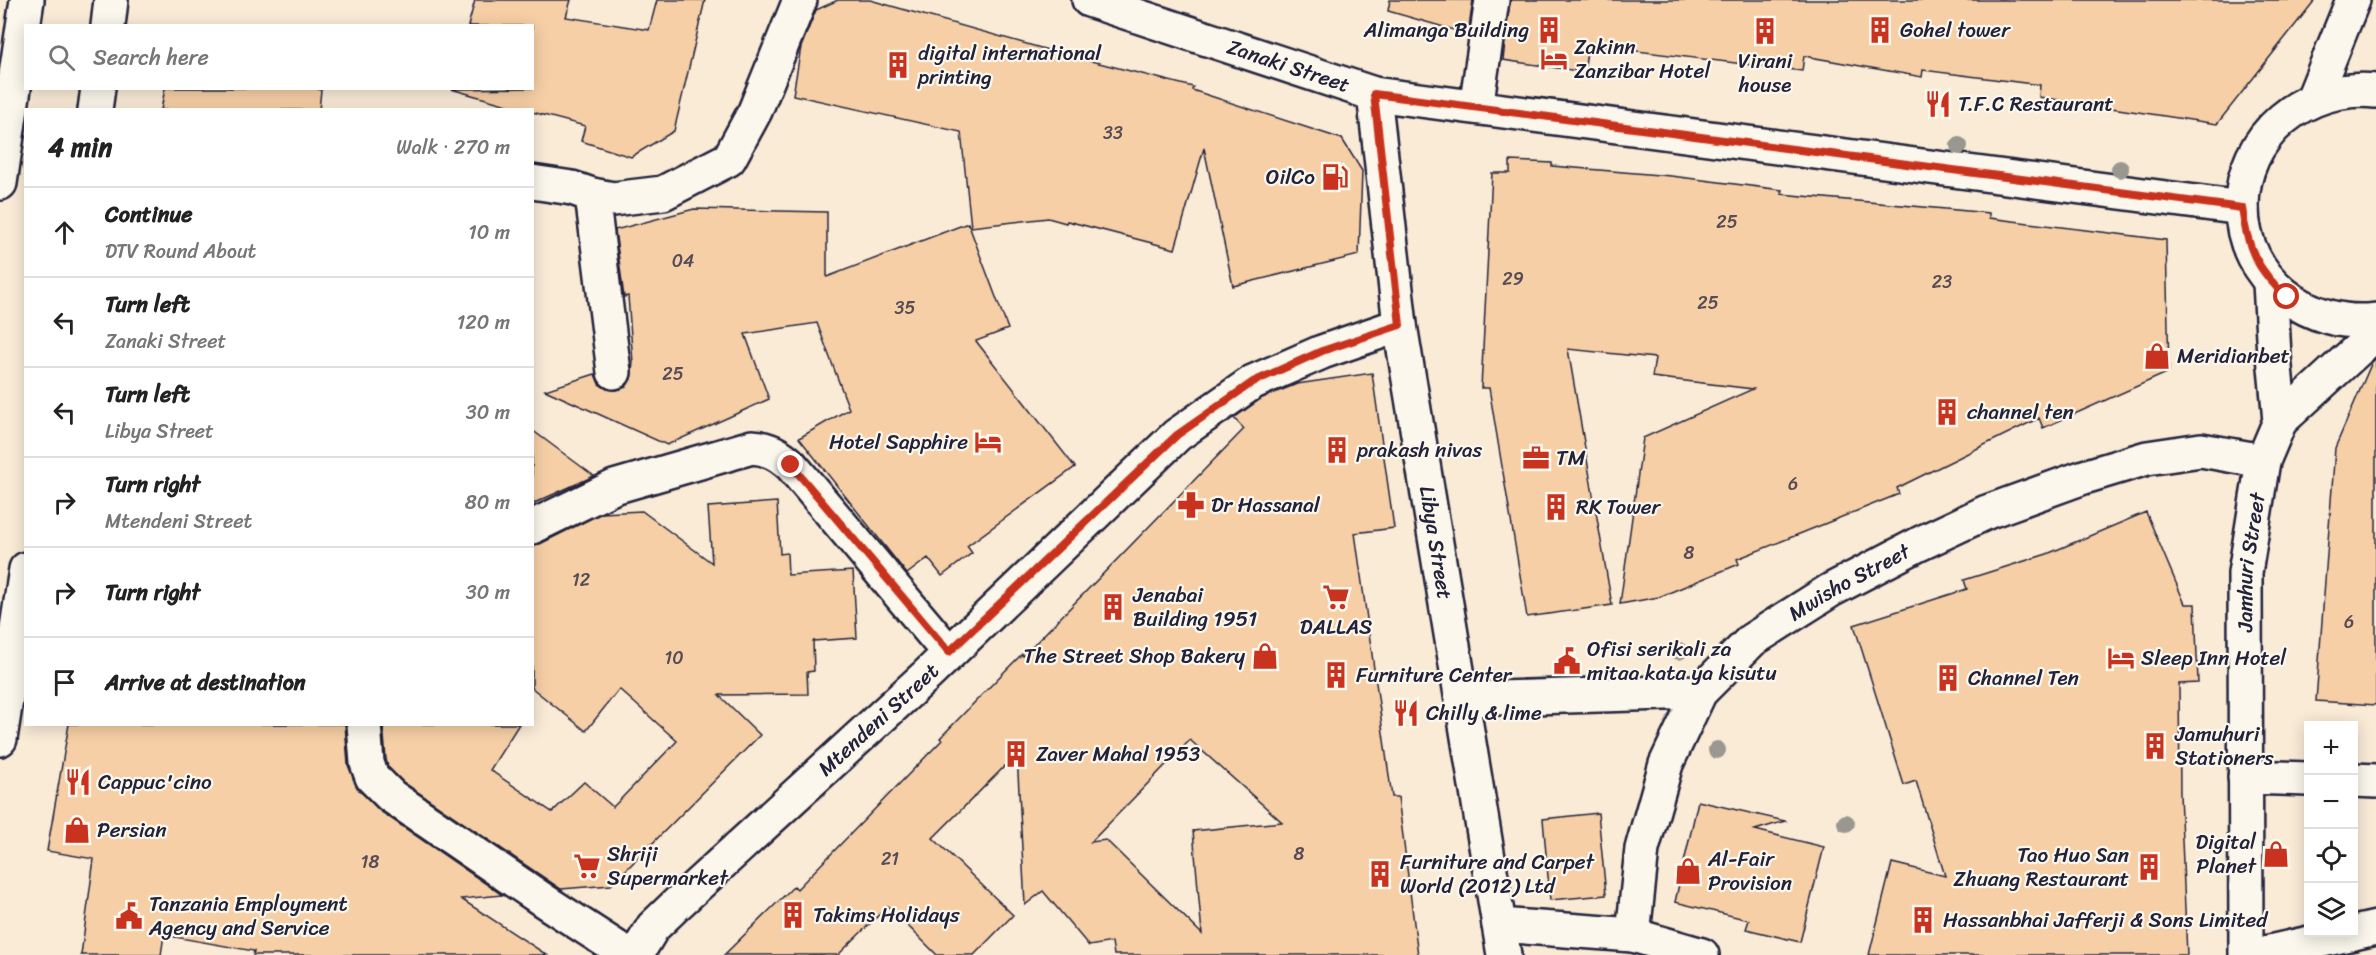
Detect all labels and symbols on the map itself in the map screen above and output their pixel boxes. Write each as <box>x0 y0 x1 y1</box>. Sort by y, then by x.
place label: Alimanga Building <box>1363 11 1529 49</box>
place label: Gohel tower <box>1900 11 2011 49</box>
building icon: Alimanga Building <box>1534 15 1564 45</box>
building icon: Gohel tower <box>1865 15 1895 45</box>
building icon: Virani house <box>1750 16 1780 46</box>
street label: Zanaki Street <box>1222 28 1355 104</box>
place label: Zakinn Zanzibar Hotel <box>1574 28 1711 90</box>
place label: digital international printing <box>917 34 1102 96</box>
place label: Virani house <box>1738 42 1793 104</box>
hotel icon: Zakinn Zanzibar Hotel <box>1539 44 1569 74</box>
building icon: digital international printing <box>883 50 913 80</box>
place label: T.F.C Restaurant <box>1958 85 2114 123</box>
restaurant icon: T.F.C Restaurant <box>1923 89 1953 119</box>
house number: 33 <box>1103 117 1123 149</box>
place label: OilCo <box>1266 158 1315 196</box>
fuel station icon: OilCo <box>1320 162 1350 192</box>
house number: 25 <box>1716 206 1738 238</box>
house number: 04 <box>672 245 694 277</box>
house number: 29 <box>1502 263 1524 295</box>
house number: 23 <box>1932 266 1952 298</box>
route start <box>2273 283 2299 309</box>
house number: 25 <box>1697 287 1719 319</box>
house number: 35 <box>895 292 915 324</box>
place label: Meridianbet <box>2177 337 2290 375</box>
shop icon: Meridianbet <box>2142 341 2172 371</box>
house number: 25 <box>662 358 684 390</box>
place label: channel ten <box>1967 393 2074 431</box>
building icon: channel ten <box>1932 397 1962 427</box>
place label: Hotel Sapphire <box>829 423 968 461</box>
hotel icon: Hotel Sapphire <box>973 427 1003 457</box>
place label: prakash nivas <box>1356 431 1483 469</box>
building icon: prakash nivas <box>1322 435 1352 465</box>
place label: TM <box>1556 439 1586 477</box>
office icon: TM <box>1521 443 1551 473</box>
route end <box>777 451 803 477</box>
house number: 6 <box>1788 468 1798 500</box>
street label: Libya Street <box>1408 483 1464 602</box>
place label: Dr Hassanal <box>1211 486 1321 524</box>
place label: RK Tower <box>1576 488 1661 526</box>
street label: Jamhuri Street <box>2226 489 2277 633</box>
pharmacy icon: Dr Hassanal <box>1176 490 1206 520</box>
building icon: RK Tower <box>1541 492 1571 522</box>
street label: Mwisho Street <box>1780 532 1918 632</box>
house number: 8 <box>1684 537 1695 569</box>
house number: 12 <box>572 564 590 596</box>
place label: Jenabai Building 1951 <box>1132 576 1257 638</box>
supermarket icon: DALLAS <box>1321 582 1351 612</box>
building icon: Jenabai Building 1951 <box>1098 592 1128 622</box>
house number: 6 <box>2344 606 2354 638</box>
place label: DALLAS <box>1300 608 1372 646</box>
place label: Ofisi serikali za mitaa kata ya kisutu <box>1587 630 1777 692</box>
place label: The Street Shop Bakery <box>1023 637 1245 675</box>
place label: Sleep Inn Hotel <box>2141 639 2287 677</box>
shop icon: The Street Shop Bakery <box>1250 641 1280 671</box>
house number: 10 <box>664 642 684 674</box>
hotel icon: Sleep Inn Hotel <box>2106 643 2136 673</box>
public building icon: Ofisi serikali za mitaa kata ya kisutu <box>1552 646 1582 676</box>
street label: Mtendeni Street <box>808 653 948 786</box>
place label: Furniture Center <box>1356 656 1513 694</box>
place label: Channel Ten <box>1968 659 2079 697</box>
building icon: Furniture Center <box>1321 660 1351 690</box>
building icon: Channel Ten <box>1933 663 1963 693</box>
place label: Chilly & lime <box>1426 694 1542 732</box>
restaurant icon: Chilly & lime <box>1391 698 1421 728</box>
place label: Jamuhuri Stationers <box>2174 715 2274 777</box>
building icon: Jamuhuri Stationers <box>2140 731 2170 761</box>
place label: Zaver Mahal 1953 <box>1036 735 1201 773</box>
building icon: Zaver Mahal 1953 <box>1001 739 1031 769</box>
place label: Cappuc'cino <box>98 763 212 801</box>
restaurant icon: Cappuc'cino <box>63 767 93 797</box>
place label: Persian <box>97 811 167 849</box>
shop icon: Persian <box>62 815 92 845</box>
place label: Digital Planet <box>2196 823 2258 885</box>
place label: Shriji Supermarket <box>607 835 729 897</box>
place label: Tao Huo San Zhuang Restaurant <box>1953 836 2129 898</box>
house number: 8 <box>1294 838 1305 870</box>
shop icon: Digital Planet <box>2261 839 2291 869</box>
place label: Al-Fair Provision <box>1707 840 1792 902</box>
house number: 21 <box>881 843 899 875</box>
place label: Furniture and Carpet World (2012) Ltd <box>1400 843 1596 905</box>
house number: 18 <box>361 846 379 878</box>
supermarket icon: Shriji Supermarket <box>572 851 602 881</box>
building icon: Tao Huo San Zhuang Restaurant <box>2134 852 2164 882</box>
shop icon: Al-Fair Provision <box>1673 856 1703 886</box>
building icon: Furniture and Carpet World (2012) Ltd <box>1365 859 1395 889</box>
place label: Tanzania Employment Agency and Service <box>148 885 348 947</box>
place label: Takims Holidays <box>813 896 960 934</box>
building icon: Takims Holidays <box>778 900 808 930</box>
public building icon: Tanzania Employment Agency and Service <box>114 901 144 931</box>
place label: Hassanbhai Jafferji & Sons Limited <box>1943 901 2269 939</box>
building icon: Hassanbhai Jafferji & Sons Limited <box>1908 905 1938 935</box>

